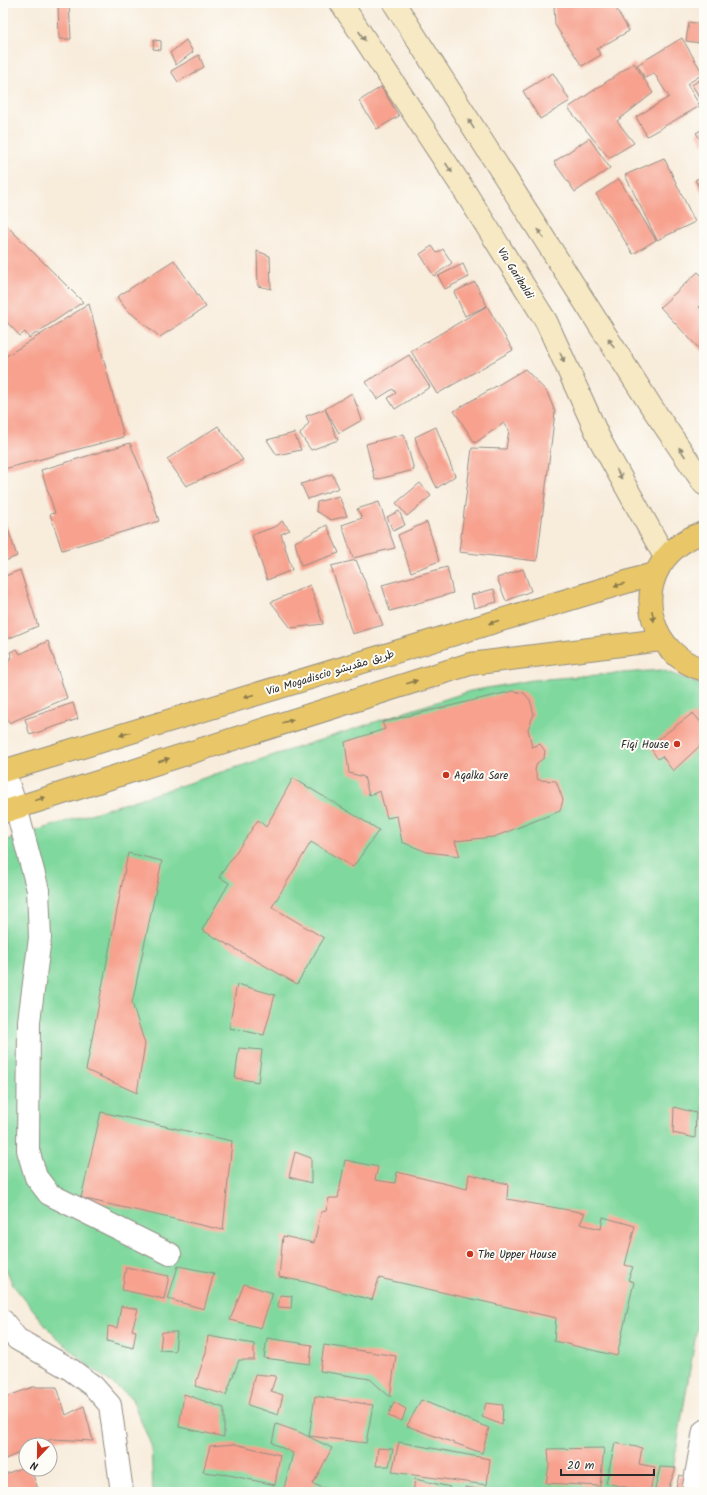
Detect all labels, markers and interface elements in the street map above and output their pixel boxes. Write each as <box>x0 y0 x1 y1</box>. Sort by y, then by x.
one-way arrow <box>358 31 366 41</box>
one-way arrow <box>467 119 475 129</box>
one-way arrow <box>445 163 453 173</box>
one-way arrow <box>537 229 545 239</box>
street label: Via Garibaldi <box>492 244 538 303</box>
one-way arrow <box>607 337 614 349</box>
one-way arrow <box>559 351 565 362</box>
one-way arrow <box>678 447 686 457</box>
one-way arrow <box>615 468 622 479</box>
one-way arrow <box>612 582 624 588</box>
one-way arrow <box>650 610 656 623</box>
one-way arrow <box>488 619 500 625</box>
street label: Via Mogadiscio طريق مقديشو <box>264 645 397 701</box>
one-way arrow <box>406 679 418 685</box>
one-way arrow <box>243 694 255 700</box>
one-way arrow <box>282 718 294 724</box>
one-way arrow <box>119 731 131 737</box>
place label: Fiqi House <box>621 736 669 754</box>
marker: Fiqi House <box>672 739 682 749</box>
one-way arrow <box>158 757 170 763</box>
place label: Aqalka Sare <box>454 767 508 785</box>
marker: Aqalka Sare <box>441 770 451 780</box>
one-way arrow <box>34 796 46 802</box>
place label: The Upper House <box>478 1246 557 1264</box>
marker: The Upper House <box>465 1249 475 1259</box>
north arrow <box>18 1437 58 1477</box>
scale bar <box>561 1451 654 1477</box>
text: N <box>28 1456 41 1475</box>
text: 20 m <box>567 1456 595 1475</box>

